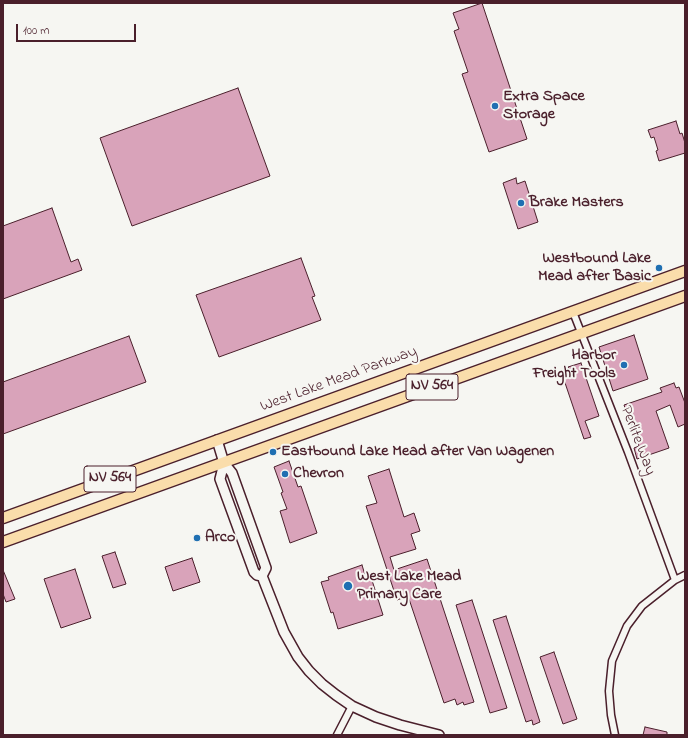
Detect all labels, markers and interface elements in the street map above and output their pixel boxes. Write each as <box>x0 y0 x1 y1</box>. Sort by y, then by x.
scale bar <box>18 16 138 42</box>
text: 100 m <box>23 22 50 40</box>
place label: Extra Space Storage <box>503 87 585 125</box>
marker: Extra Space Storage <box>490 101 500 111</box>
place label: Brake Masters <box>529 193 624 213</box>
marker: Brake Masters <box>516 198 526 208</box>
place label: Westbound Lake Mead after Basic <box>538 249 651 287</box>
marker: Westbound Lake Mead after Basic <box>654 263 664 273</box>
street label: West Lake Mead Parkway <box>258 343 420 417</box>
place label: Harbor Freight Tools <box>533 346 616 384</box>
marker: Harbor Freight Tools <box>619 360 629 370</box>
road number: NV 564 <box>406 374 458 400</box>
street label: Perlite Way <box>615 404 659 478</box>
place label: Eastbound Lake Mead after Van Wagenen <box>281 442 554 462</box>
marker: Eastbound Lake Mead after Van Wagenen <box>268 447 278 457</box>
place label: Chevron <box>293 464 344 484</box>
road number: NV 564 <box>84 466 136 492</box>
marker: Chevron <box>280 469 290 479</box>
place label: Arco <box>205 528 235 548</box>
marker: Arco <box>192 533 202 543</box>
place label: West Lake Mead Primary Care <box>357 567 461 605</box>
marker: West Lake Mead Primary Care <box>342 580 354 592</box>

